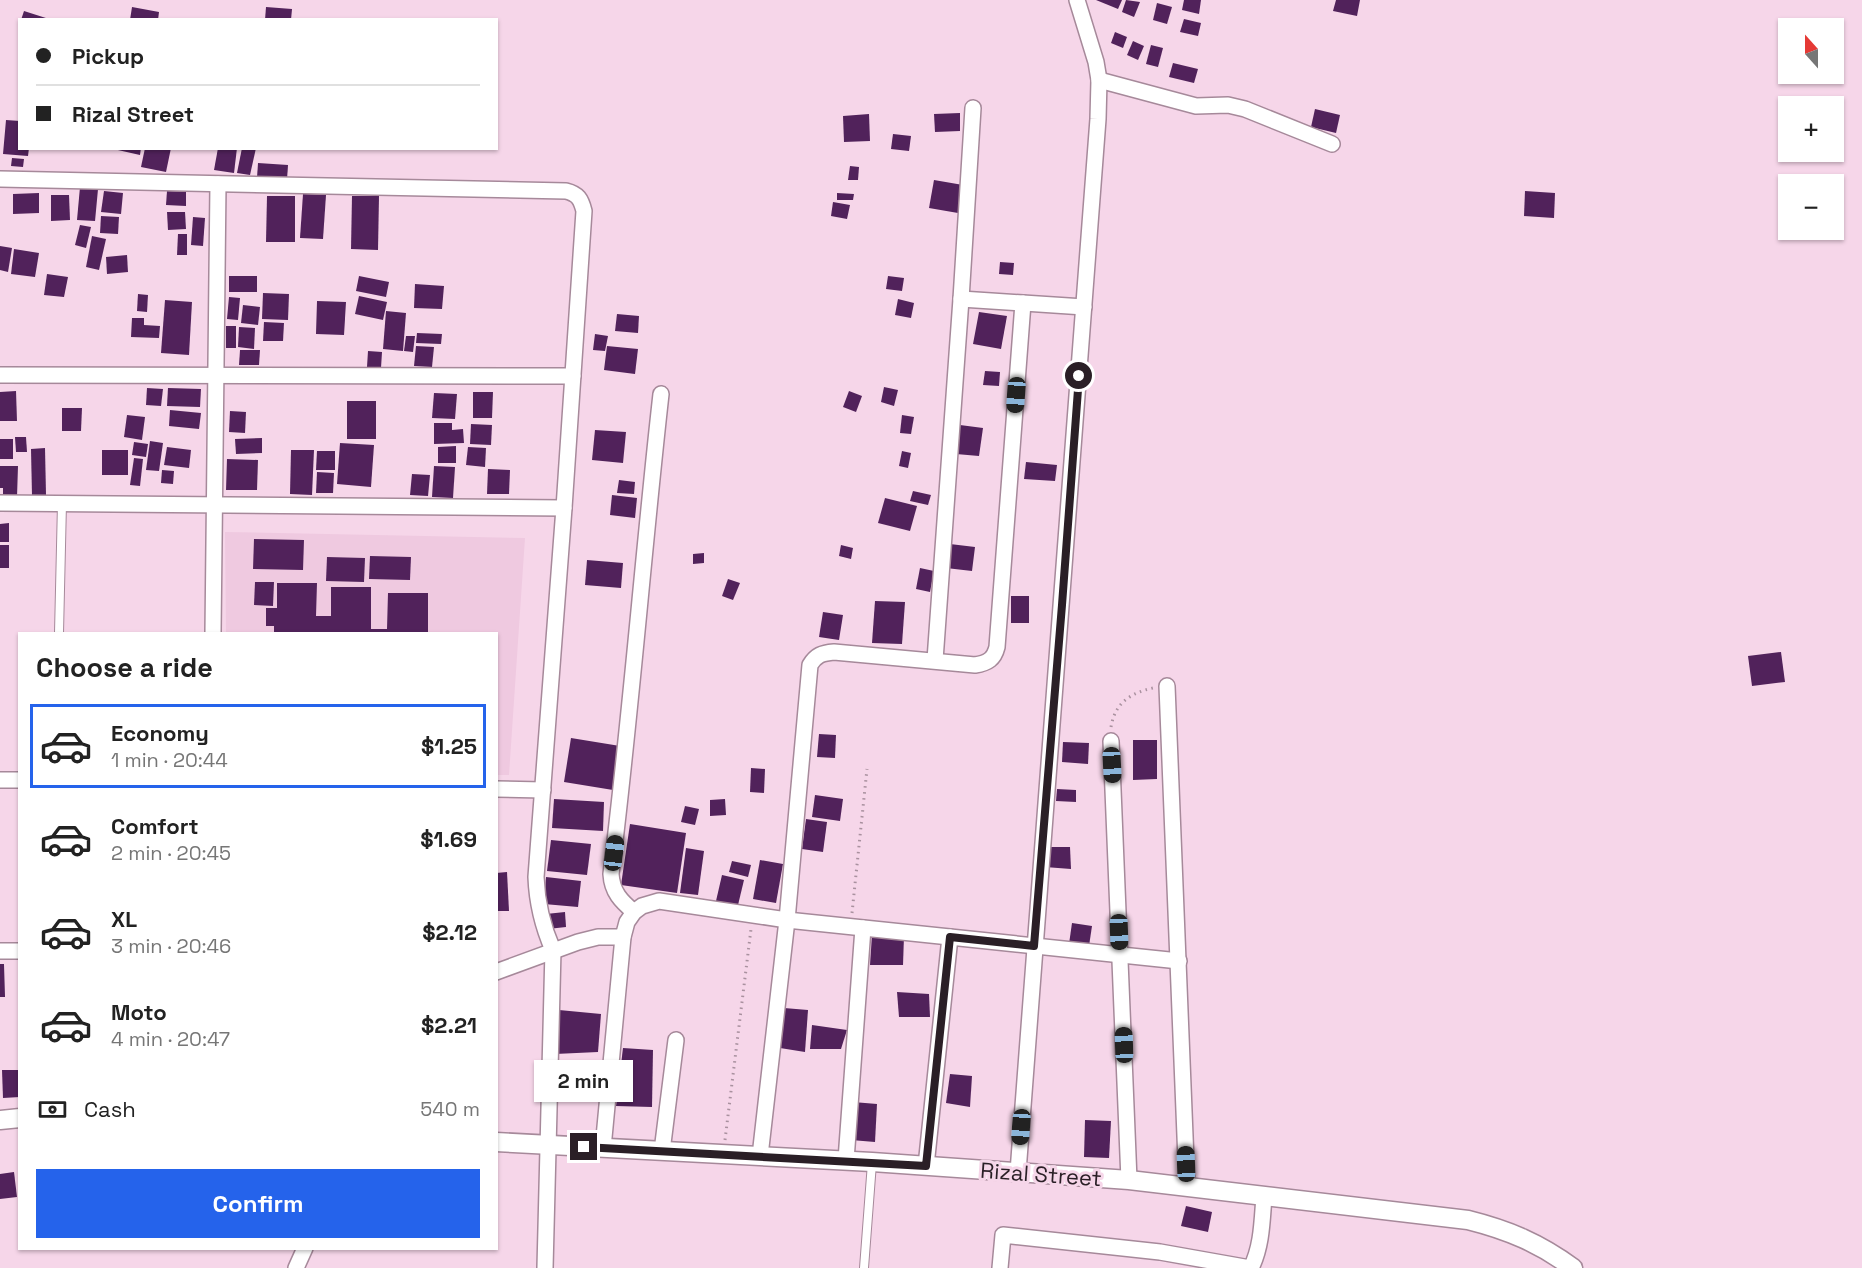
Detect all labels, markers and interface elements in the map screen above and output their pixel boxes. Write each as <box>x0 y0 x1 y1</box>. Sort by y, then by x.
north arrow <box>1778 18 1844 84</box>
map controls <box>1778 18 1844 240</box>
text: Pickup <box>72 42 144 70</box>
button: + <box>1778 96 1844 162</box>
text: Rizal Street <box>72 100 194 128</box>
button: − <box>1778 174 1844 240</box>
route start <box>1065 362 1092 389</box>
car <box>1006 376 1026 414</box>
text: Choose a ride <box>36 650 213 685</box>
icon: car <box>39 719 93 773</box>
text: Economy <box>111 719 209 747</box>
text: $1.25 <box>421 732 477 760</box>
text: 1 min · 20:44 <box>111 747 228 773</box>
car <box>1102 747 1122 783</box>
icon: car <box>39 812 93 866</box>
text: Comfort <box>111 812 199 840</box>
text: $1.69 <box>420 825 477 853</box>
car <box>603 834 625 872</box>
text: 2 min · 20:45 <box>111 840 231 866</box>
icon: car <box>39 905 93 959</box>
text: XL <box>111 905 137 933</box>
car <box>1109 914 1129 950</box>
text: $2.12 <box>422 918 477 946</box>
text: 3 min · 20:46 <box>111 933 231 959</box>
icon: car <box>39 998 93 1052</box>
text: Moto <box>111 998 167 1026</box>
text: $2.21 <box>421 1011 477 1039</box>
text: 4 min · 20:47 <box>111 1026 230 1052</box>
car <box>1114 1027 1134 1063</box>
callout: 2 min <box>534 1060 634 1102</box>
text: 2 min <box>558 1068 609 1094</box>
icon: cash <box>36 1093 69 1126</box>
text: Cash <box>84 1095 136 1123</box>
text: 540 m <box>420 1096 480 1122</box>
car <box>1011 1108 1031 1146</box>
route end <box>570 1133 597 1160</box>
car <box>1176 1146 1196 1182</box>
street label: Rizal Street <box>979 1156 1103 1192</box>
button: Confirm <box>36 1169 480 1238</box>

